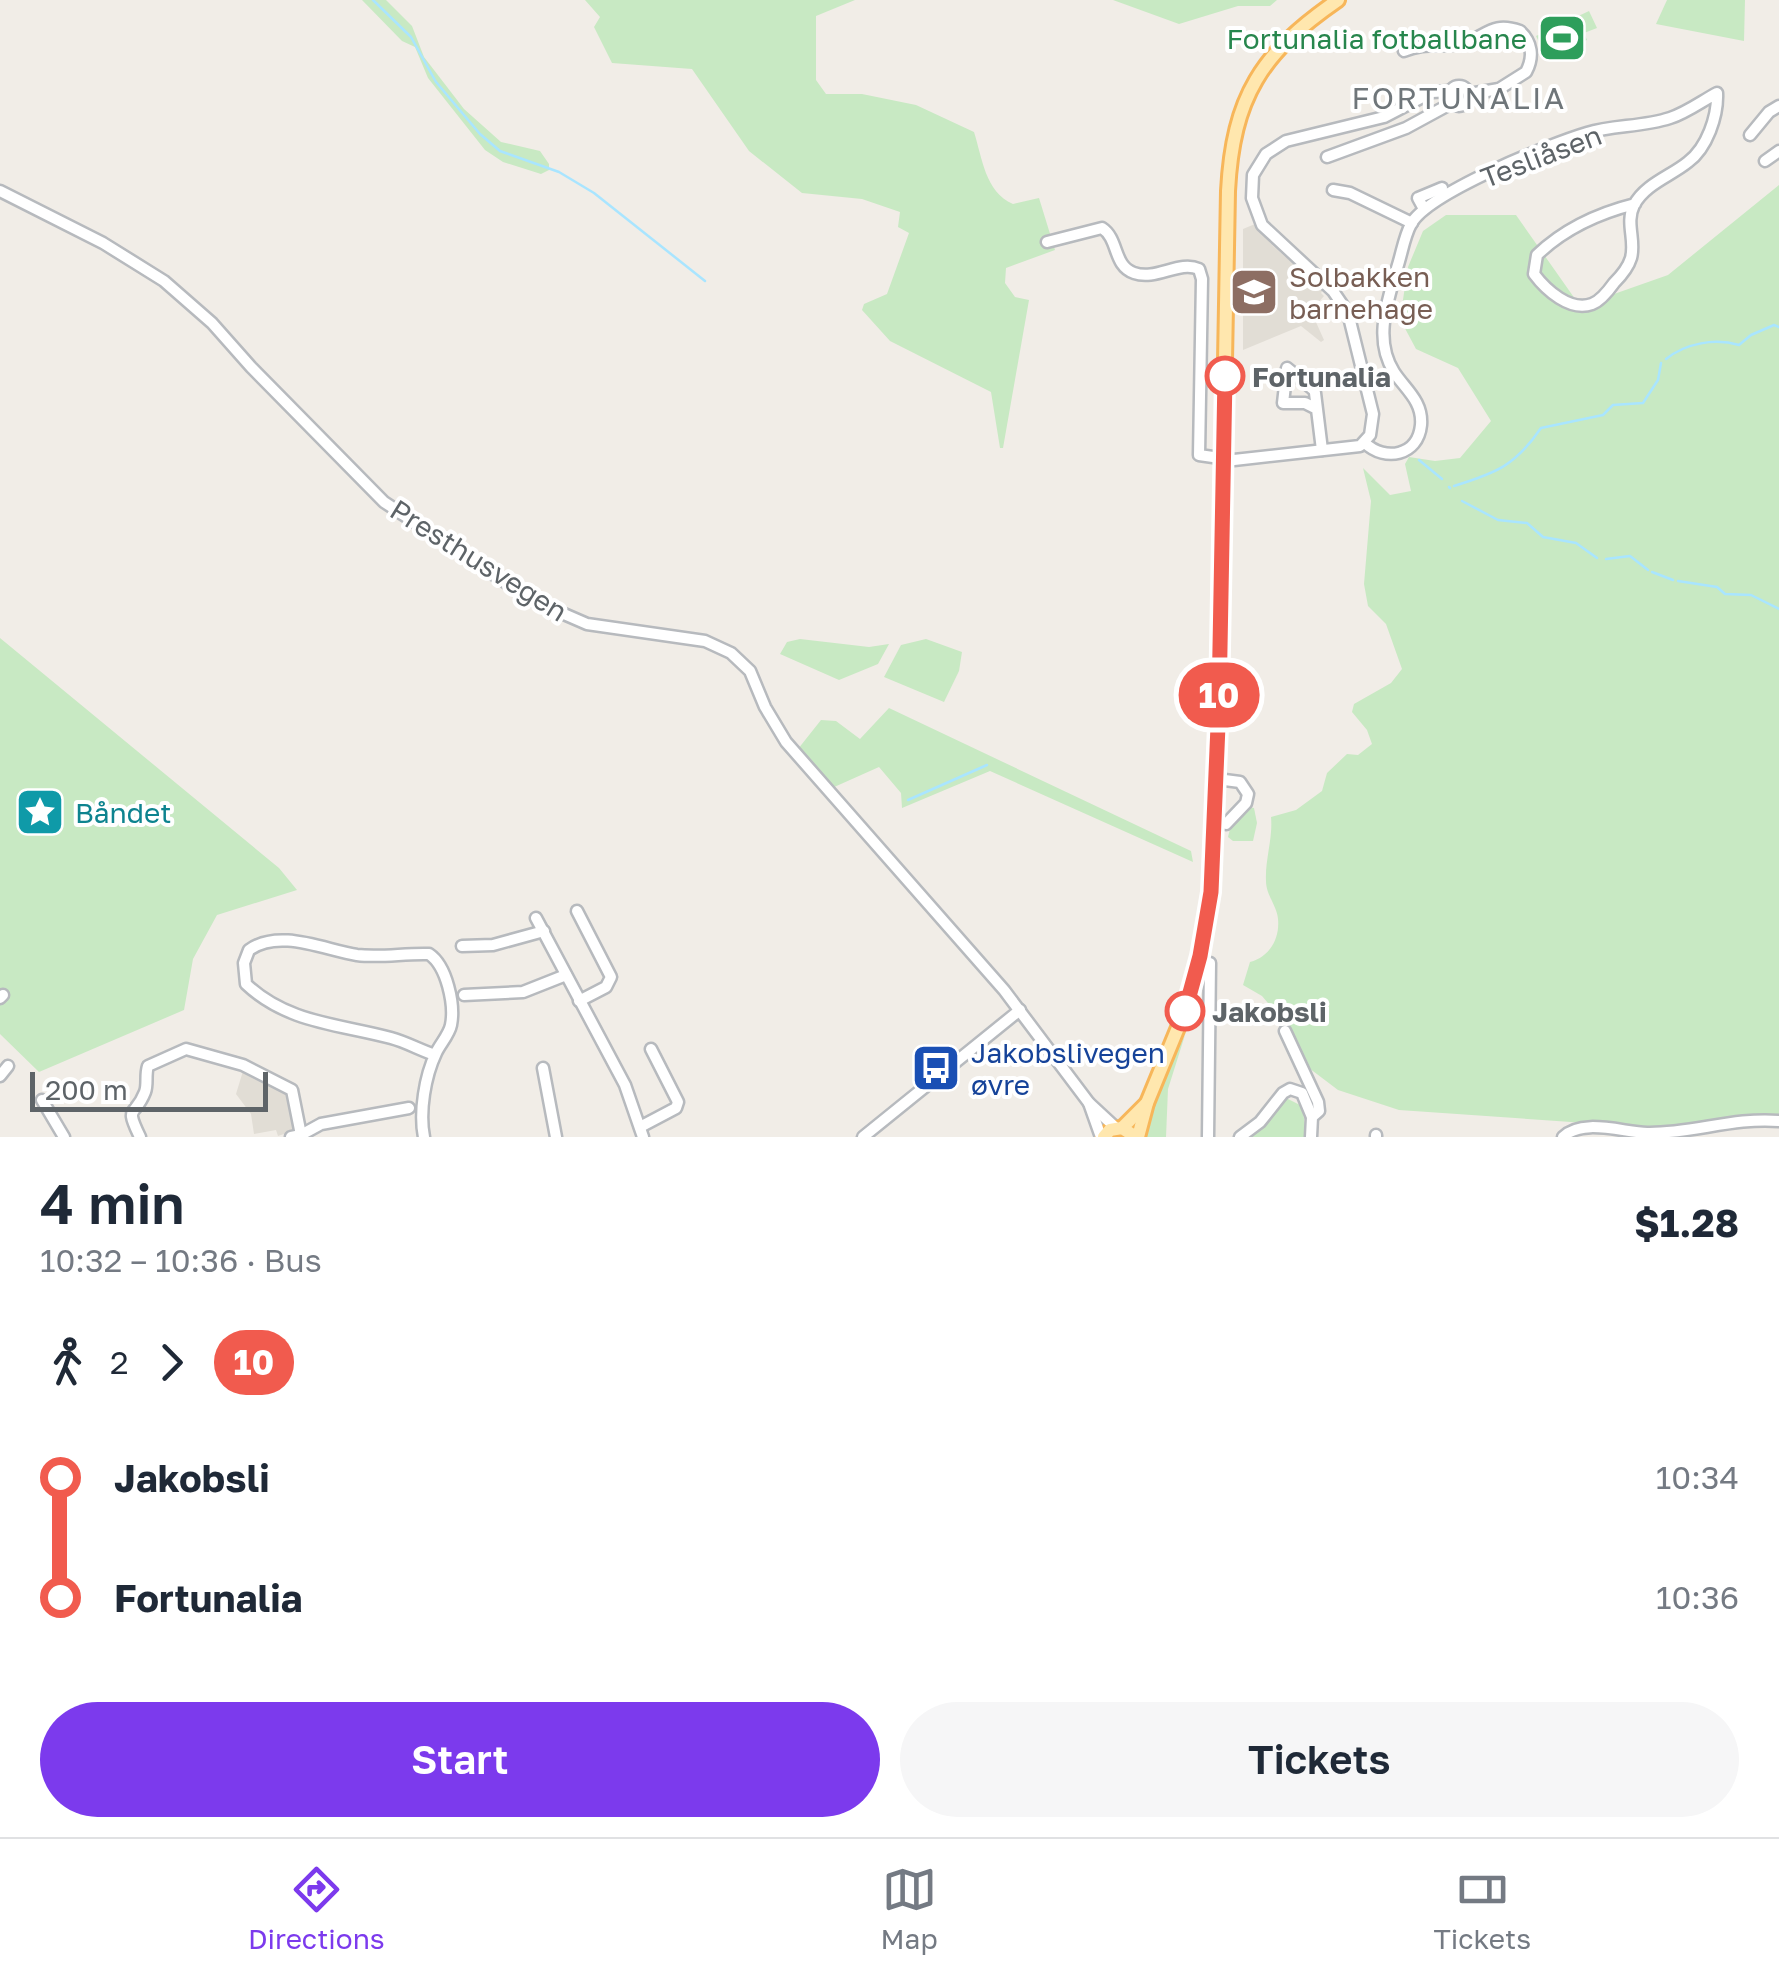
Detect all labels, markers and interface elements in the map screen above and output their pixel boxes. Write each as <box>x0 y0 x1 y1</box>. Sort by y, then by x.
sports icon: Fortunalia fotballbane <box>1536 12 1588 64</box>
place label: Fortunalia fotballbane <box>1226 22 1527 55</box>
district label: FORTUNALIA <box>1351 80 1567 116</box>
street label: Tesliåsen <box>1476 118 1606 194</box>
place label: Solbakken barnehage <box>1289 260 1433 325</box>
school or university icon: Solbakken barnehage <box>1228 266 1280 318</box>
marker: Fortunalia <box>1206 357 1244 395</box>
place label: Fortunalia <box>1252 360 1391 393</box>
street label: Presthusvegen <box>384 492 574 628</box>
line badge: 10 <box>1174 662 1264 728</box>
text: 10 <box>1199 674 1239 716</box>
place icon: Båndet <box>14 786 66 838</box>
place label: Båndet <box>75 796 171 829</box>
marker: Jakobsli <box>1166 992 1204 1030</box>
place label: Jakobsli <box>1212 995 1327 1028</box>
place label: Jakobslivegen øvre <box>971 1036 1165 1101</box>
bus stop icon: Jakobslivegen øvre <box>910 1042 962 1094</box>
scale bar <box>30 1067 268 1112</box>
text: 200 m <box>45 1073 128 1106</box>
text: 4 min <box>40 1170 185 1236</box>
text: $1.28 <box>1634 1200 1739 1245</box>
text: 10:32 – 10:36 · Bus <box>40 1241 322 1279</box>
icon: walk <box>40 1335 95 1390</box>
icon: forward <box>144 1335 199 1390</box>
text: 10 <box>234 1341 274 1383</box>
text: 2 <box>110 1343 129 1381</box>
text: Jakobsli <box>114 1455 270 1500</box>
text: 10:34 <box>1656 1458 1739 1496</box>
text: Fortunalia <box>114 1575 303 1620</box>
text: 10:36 <box>1656 1578 1739 1616</box>
button: Start <box>40 1702 880 1817</box>
button: Tickets <box>900 1702 1739 1817</box>
tab: Directions <box>248 1862 385 1955</box>
tab: Map <box>881 1862 938 1955</box>
tab: Tickets <box>1433 1862 1531 1955</box>

